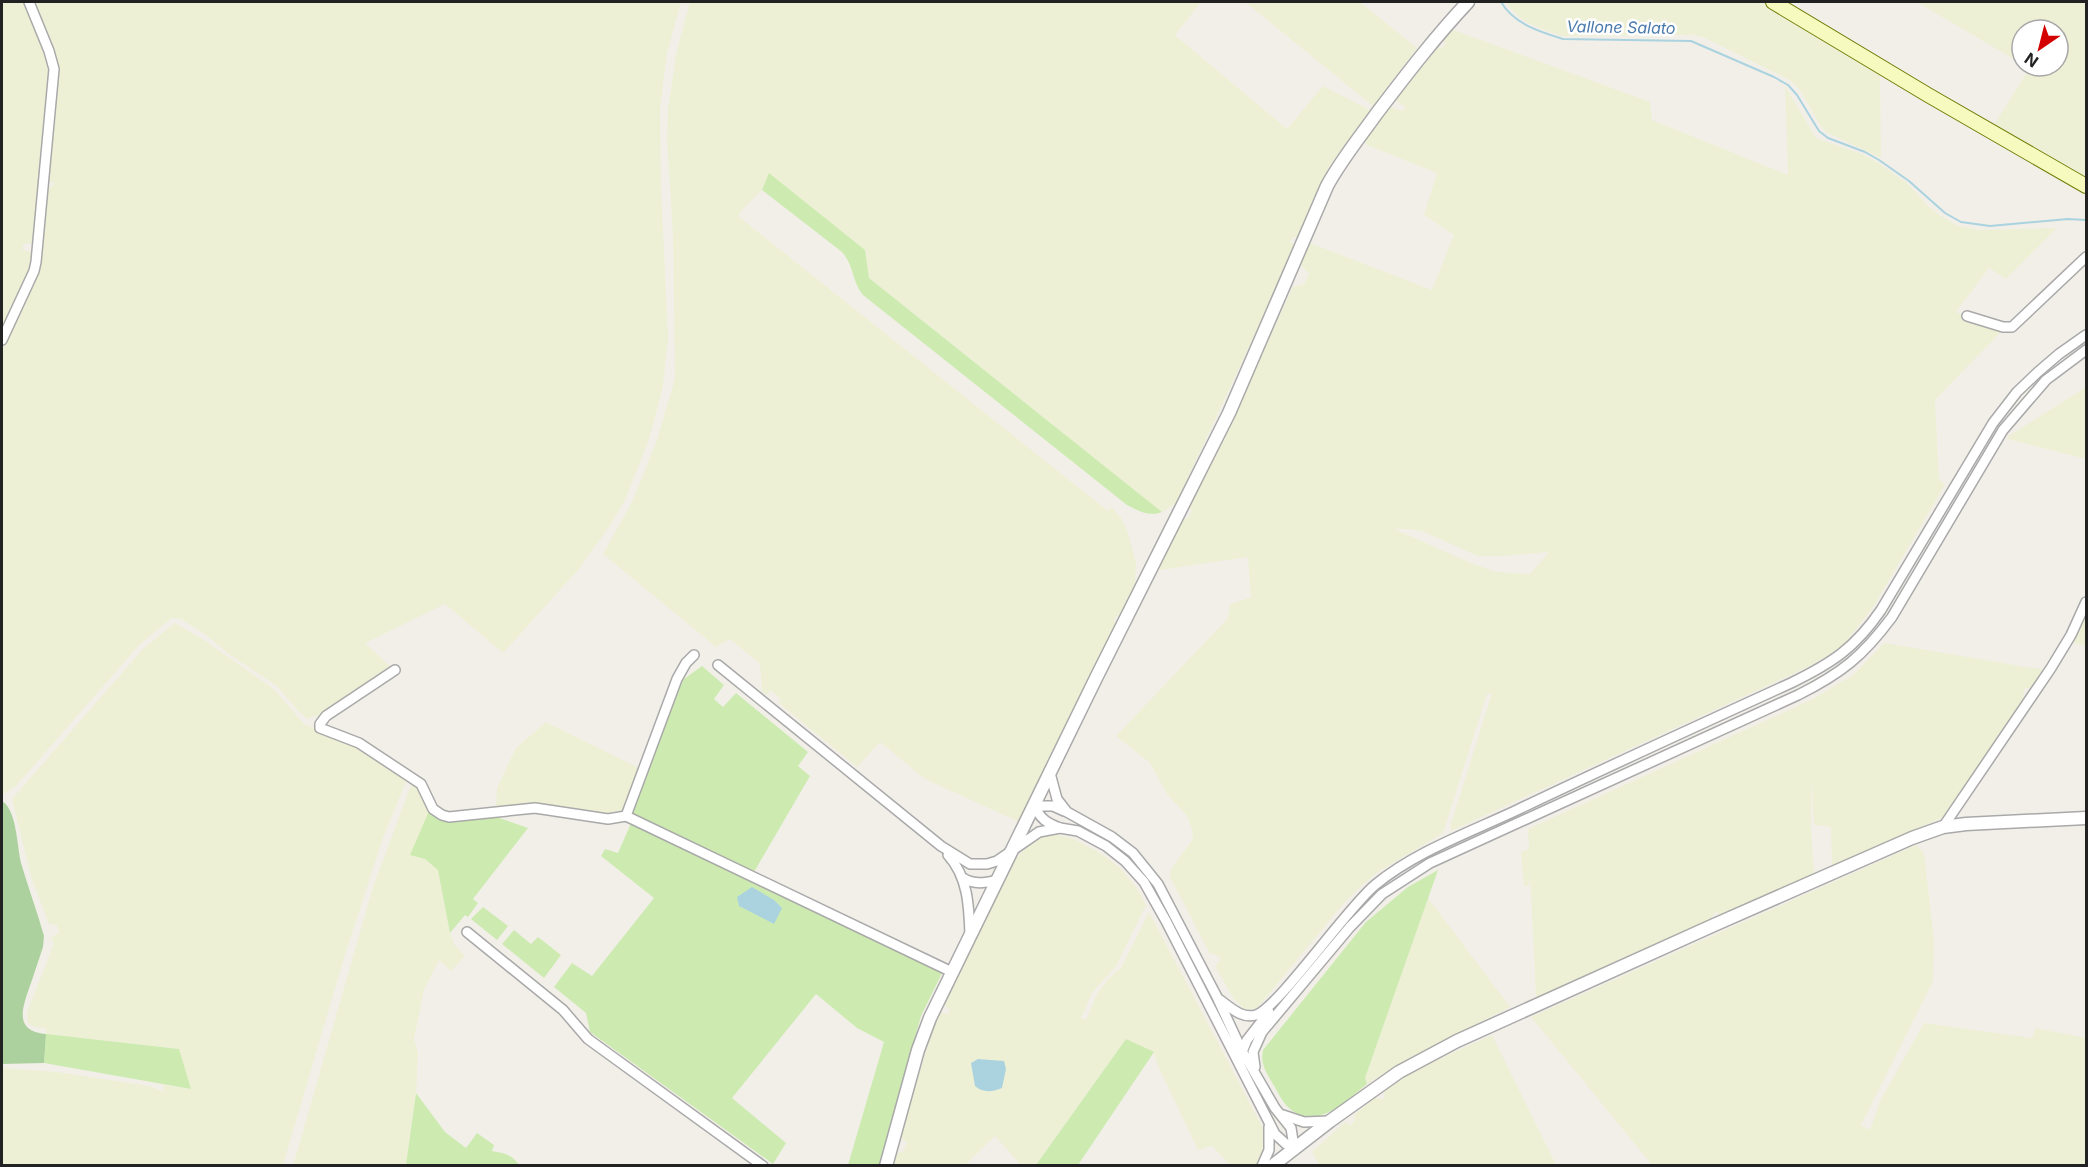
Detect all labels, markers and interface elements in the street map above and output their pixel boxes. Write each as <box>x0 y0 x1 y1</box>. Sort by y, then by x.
water label: Vallone Salato <box>1566 16 1676 38</box>
north arrow <box>2010 18 2070 78</box>
text: N <box>2021 49 2042 72</box>

